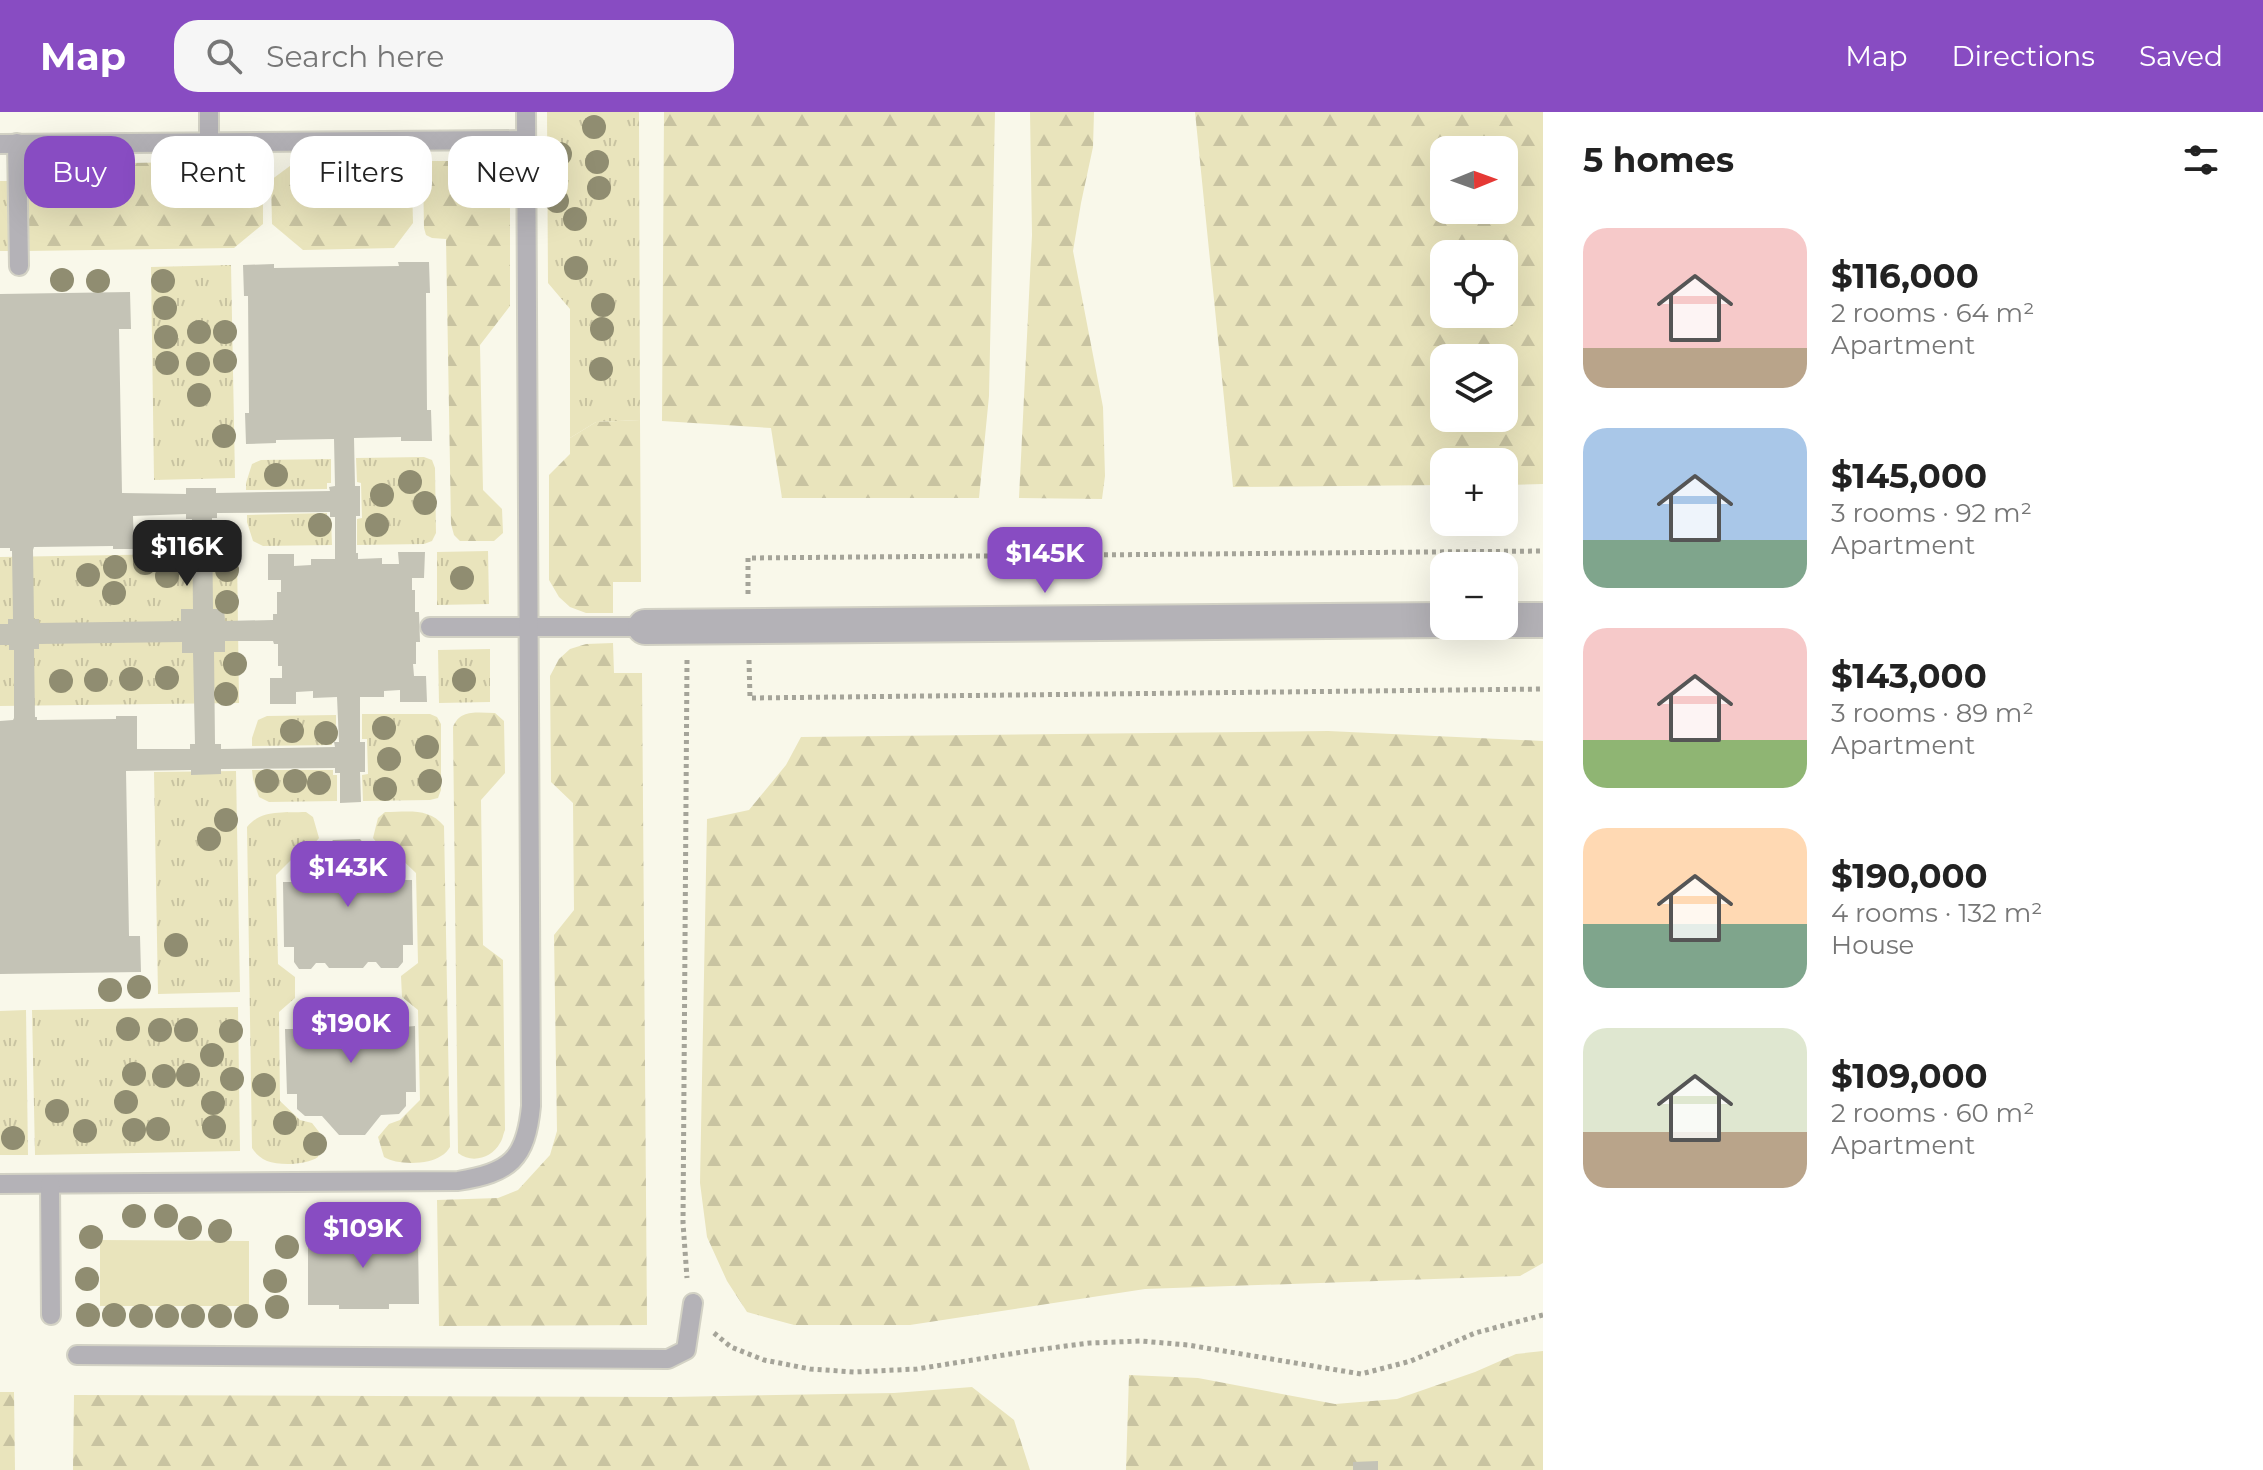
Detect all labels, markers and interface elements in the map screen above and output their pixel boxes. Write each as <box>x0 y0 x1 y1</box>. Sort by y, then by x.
search box <box>174 20 734 92</box>
text: Map <box>40 33 126 80</box>
icon: search <box>202 34 246 78</box>
text: Search here <box>266 38 444 75</box>
text: Map <box>1845 39 1907 73</box>
text: Directions <box>1951 39 2095 73</box>
text: Saved <box>2139 39 2223 73</box>
chip: Buy <box>24 136 135 208</box>
chip: Rent <box>151 136 274 208</box>
chip: Filters <box>290 136 432 208</box>
chip: New <box>448 136 568 208</box>
north arrow <box>1430 136 1518 224</box>
map controls <box>1430 136 1518 640</box>
icon: filters <box>2179 138 2223 182</box>
text: 5 homes <box>1583 139 1734 181</box>
button: locate <box>1430 240 1518 328</box>
text: $116,000 <box>1831 255 1979 297</box>
icon: home <box>1647 260 1743 356</box>
text: 2 rooms · 64 m² <box>1831 297 2034 329</box>
text: Apartment <box>1831 329 1975 361</box>
button: layers <box>1430 344 1518 432</box>
button: + <box>1430 448 1518 536</box>
text: $145,000 <box>1831 455 1987 497</box>
icon: home <box>1647 460 1743 556</box>
text: 3 rooms · 92 m² <box>1831 497 2032 529</box>
pin: $116K <box>131 520 243 588</box>
pin: $145K <box>989 527 1101 595</box>
text: Apartment <box>1831 529 1975 561</box>
text: $116K <box>151 530 223 562</box>
text: $145K <box>1005 537 1085 569</box>
button: − <box>1430 552 1518 640</box>
text: $143,000 <box>1831 655 1987 697</box>
icon: home <box>1647 660 1743 756</box>
text: 3 rooms · 89 m² <box>1831 697 2034 729</box>
text: Apartment <box>1831 729 1975 761</box>
pin: $143K <box>292 841 404 909</box>
text: $143K <box>309 851 387 883</box>
text: $190,000 <box>1831 855 1988 897</box>
icon: home <box>1647 860 1743 956</box>
text: 4 rooms · 132 m² <box>1831 897 2042 929</box>
text: House <box>1831 929 1914 961</box>
pin: $190K <box>295 997 407 1065</box>
text: $190K <box>311 1007 391 1039</box>
text: $109,000 <box>1831 1055 1988 1097</box>
icon: home <box>1647 1060 1743 1156</box>
text: 2 rooms · 60 m² <box>1831 1097 2034 1129</box>
text: Apartment <box>1831 1129 1975 1161</box>
pin: $109K <box>307 1202 419 1270</box>
text: $109K <box>323 1212 403 1244</box>

